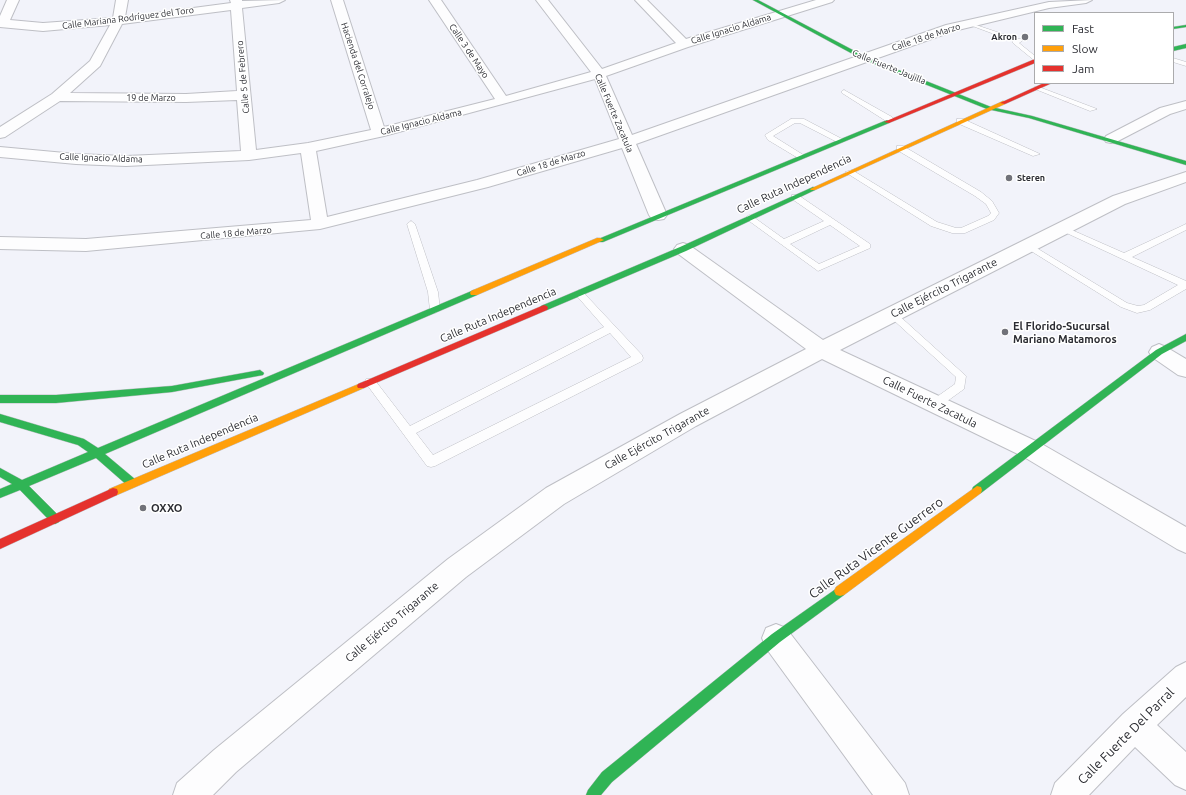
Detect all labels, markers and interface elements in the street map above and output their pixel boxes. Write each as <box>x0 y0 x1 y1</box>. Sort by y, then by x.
street label: Calle Mariana Rodríguez del Toro <box>61 5 195 31</box>
street label: Calle Ignacio Aldama <box>690 12 772 46</box>
legend <box>1034 12 1174 84</box>
street label: Hacienda del Corralejo <box>339 21 377 111</box>
street label: Calle 18 de Marzo <box>890 21 962 53</box>
street label: Calle 3 de Mayo <box>447 22 491 80</box>
text: Fast <box>1072 22 1094 35</box>
place label: Akron <box>991 32 1017 42</box>
marker: Akron <box>1020 32 1030 42</box>
street label: Calle 5 de Febrero <box>234 40 252 114</box>
text: Slow <box>1072 42 1098 55</box>
street label: Calle Fuerte Jaujilla <box>851 47 927 87</box>
text: Jam <box>1072 62 1094 75</box>
street label: Calle Fuerte Zacatula <box>592 72 636 154</box>
street label: 19 de Marzo <box>126 93 176 103</box>
street label: Calle Ignacio Aldama <box>379 107 463 137</box>
street label: Calle 18 de Marzo <box>515 147 587 179</box>
street label: Calle Ignacio Aldama <box>59 151 143 165</box>
street label: Calle Ruta Independencia <box>735 152 853 216</box>
marker: Steren <box>1004 173 1014 183</box>
place label: Steren <box>1017 173 1045 183</box>
street label: Calle 18 de Marzo <box>200 225 272 241</box>
street label: Calle Ejército Trigarante <box>888 255 1000 321</box>
street label: Calle Ruta Independencia <box>438 285 558 345</box>
place label: El Florido-Sucursal Mariano Matamoros <box>1013 319 1117 345</box>
marker: El Florido-Sucursal Mariano Matamoros <box>1000 327 1010 337</box>
street label: Calle Fuerte Zacatula <box>881 373 979 431</box>
street label: Calle Ejército Trigarante <box>602 404 712 472</box>
street label: Calle Ruta Independencia <box>140 411 260 471</box>
street label: Calle Ruta Vicente Guerrero <box>806 494 946 602</box>
place label: OXXO <box>151 501 182 515</box>
marker: OXXO <box>138 503 148 513</box>
street label: Calle Ejército Trigarante <box>343 579 441 665</box>
street label: Calle Fuerte Del Parral <box>1075 685 1177 787</box>

